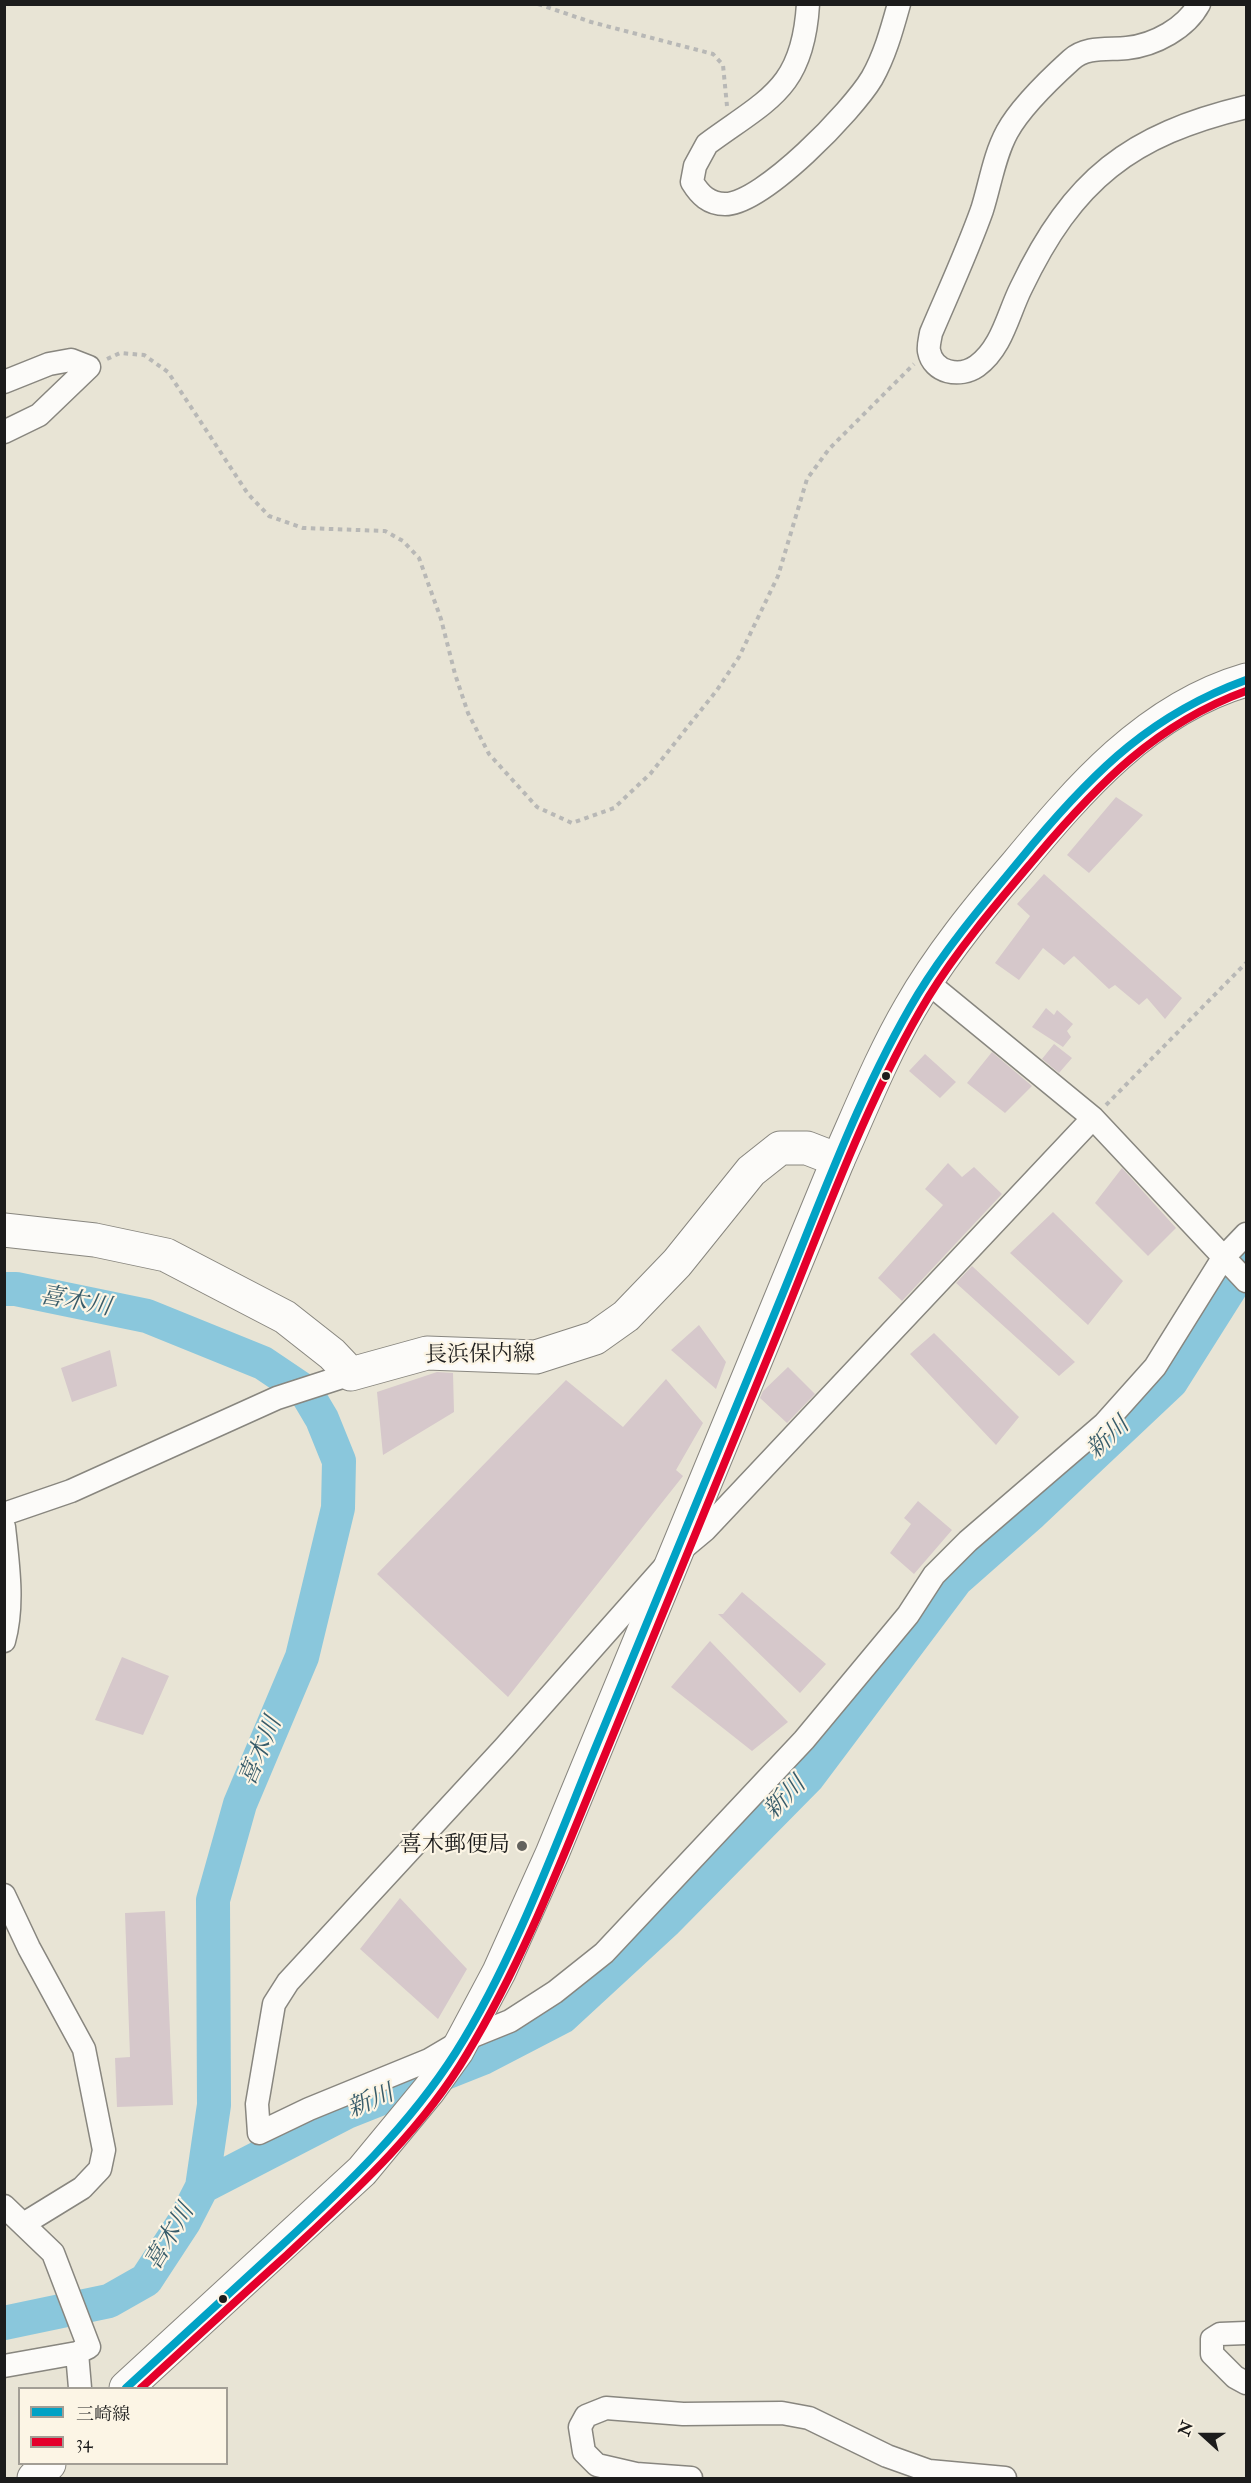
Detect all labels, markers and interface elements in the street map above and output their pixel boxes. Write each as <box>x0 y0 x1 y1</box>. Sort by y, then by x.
unlabelled marker <box>880 1070 892 1082</box>
water label: 喜木川 <box>37 1283 113 1323</box>
street label: 長浜保内線 <box>425 1342 535 1370</box>
water label: 新川 <box>1082 1412 1136 1466</box>
water label: 喜木川 <box>235 1713 289 1791</box>
water label: 新川 <box>759 1772 813 1826</box>
place label: 喜木郵便局 <box>400 1833 510 1859</box>
marker: 喜木郵便局 <box>515 1839 529 1853</box>
water label: 新川 <box>343 2080 399 2126</box>
water label: 喜木川 <box>140 2200 202 2276</box>
unlabelled marker <box>217 2293 229 2305</box>
legend <box>18 2387 228 2465</box>
text: 三崎線 <box>76 2403 130 2426</box>
north arrow <box>1173 2405 1233 2465</box>
text: N <box>1174 2418 1198 2439</box>
text: 34 <box>76 2431 93 2454</box>

